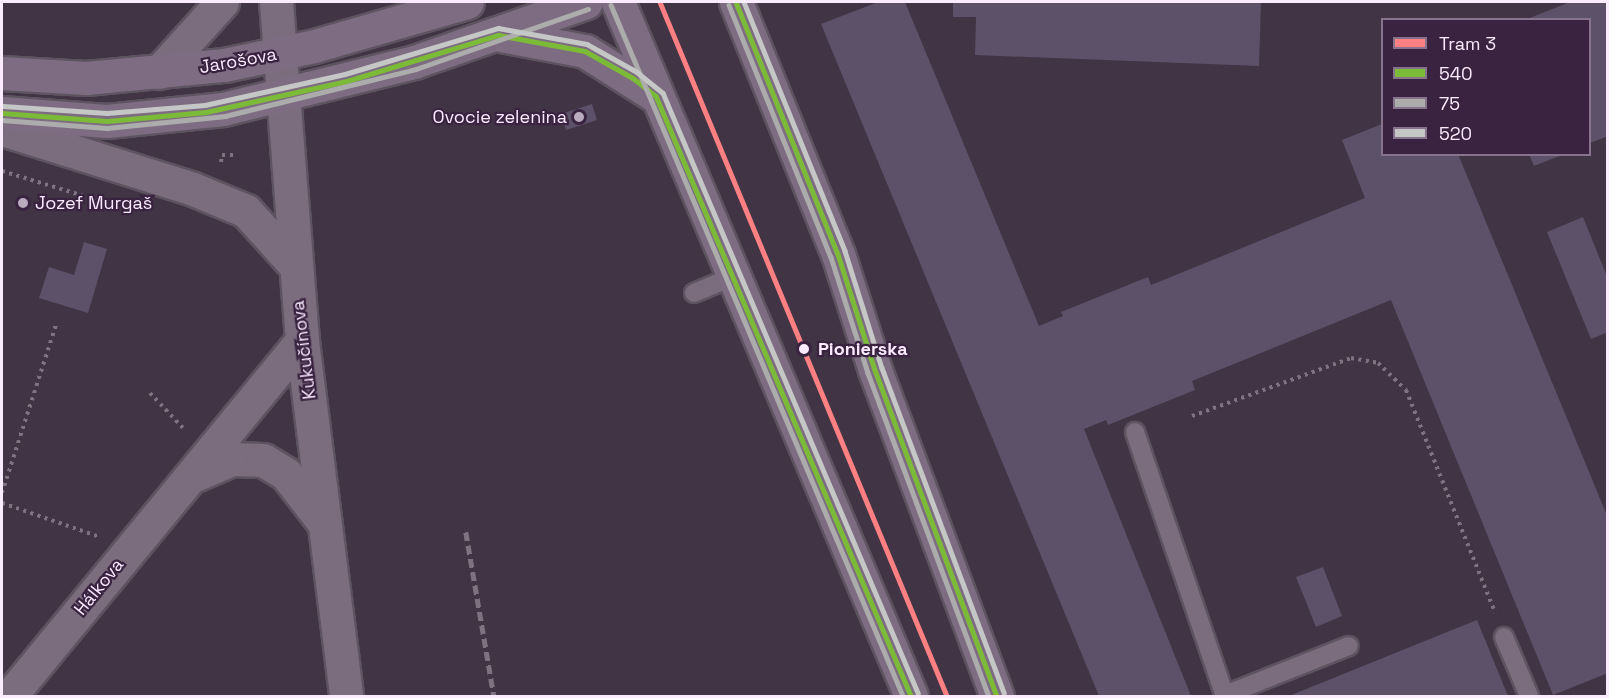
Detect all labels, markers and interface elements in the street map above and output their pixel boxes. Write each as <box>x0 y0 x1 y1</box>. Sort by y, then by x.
legend <box>1381 18 1591 156</box>
text: Tram 3 <box>1439 32 1496 55</box>
street label: Jarošova <box>198 44 278 78</box>
text: 540 <box>1439 62 1473 85</box>
text: 75 <box>1439 92 1460 115</box>
place label: Ovocie zelenina <box>432 106 567 128</box>
marker: Ovocie zelenina <box>572 110 586 124</box>
text: 520 <box>1439 122 1472 145</box>
place label: Jozef Murgaš <box>35 192 152 214</box>
marker: Jozef Murgaš <box>16 196 30 210</box>
street label: Kukučínova <box>287 299 321 401</box>
place label: Pionierska <box>818 338 908 360</box>
marker: Pionierska <box>795 340 813 358</box>
street label: Hálkova <box>70 554 128 620</box>

